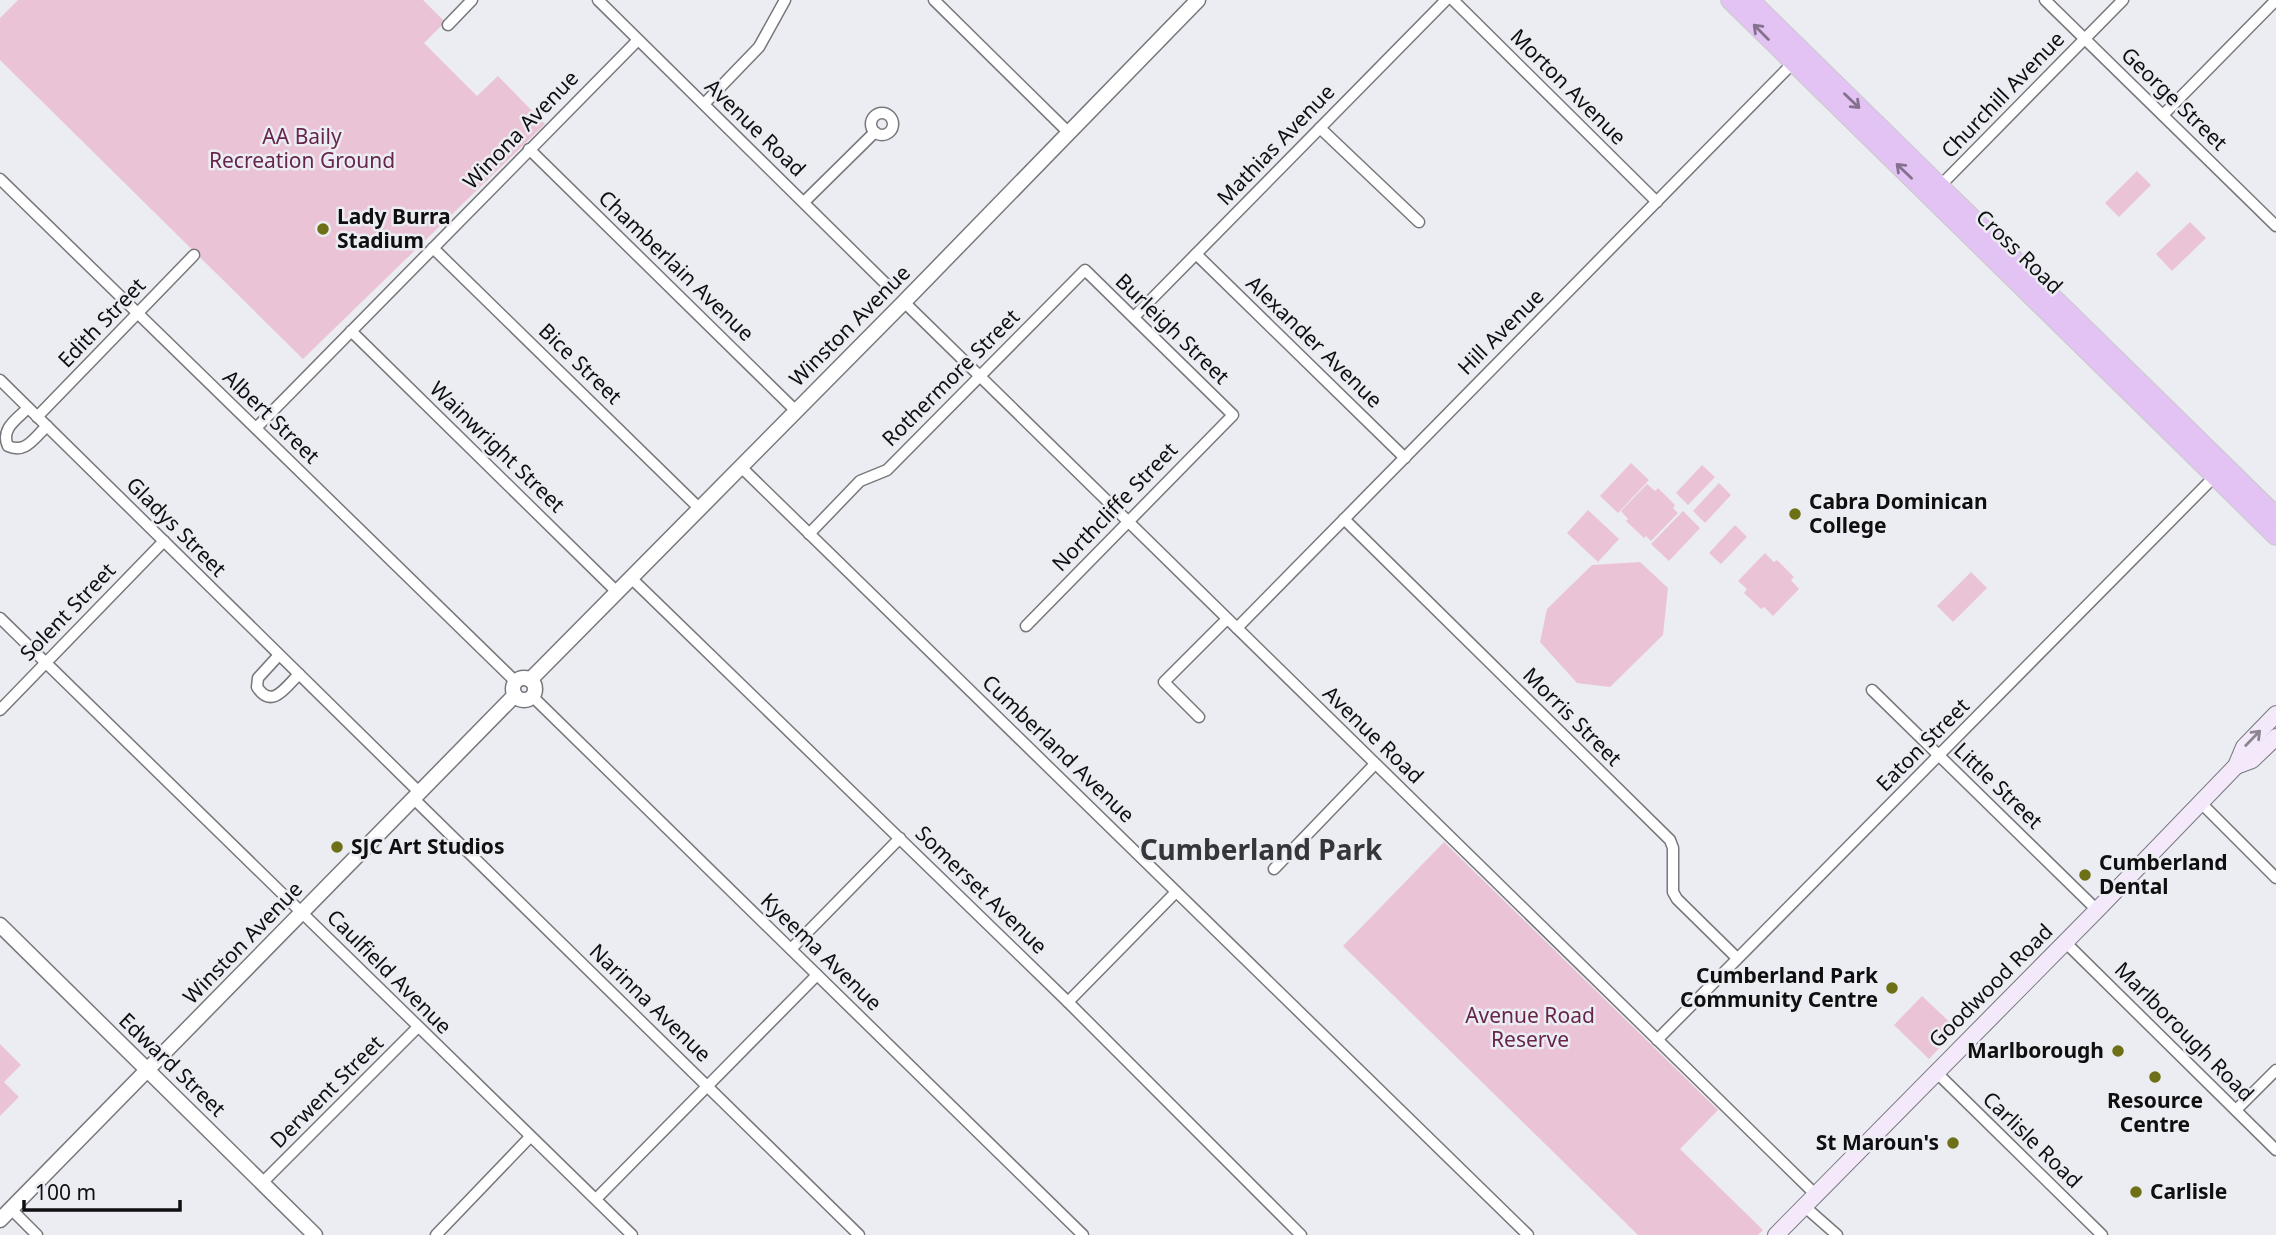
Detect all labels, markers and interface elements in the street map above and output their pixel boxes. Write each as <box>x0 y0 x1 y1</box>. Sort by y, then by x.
street label: Morton Avenue <box>1505 22 1633 150</box>
one-way arrow <box>1753 23 1770 40</box>
street label: Churchill Avenue <box>1935 25 2070 164</box>
street label: George Street <box>2116 41 2234 156</box>
street label: Winona Avenue <box>457 64 584 195</box>
street label: Avenue Road <box>699 72 812 182</box>
street label: Mathias Avenue <box>1210 78 1340 211</box>
one-way arrow <box>1844 92 1861 109</box>
park label: AA Baily Recreation Ground <box>209 122 395 174</box>
one-way arrow <box>1896 163 1913 180</box>
street label: Chamberlain Avenue <box>593 184 760 347</box>
place label: Lady Burra Stadium <box>337 202 451 254</box>
street label: Cross Road <box>1970 203 2069 300</box>
marker: Lady Burra Stadium <box>315 221 331 237</box>
street label: Winston Avenue <box>783 259 916 392</box>
street label: Burleigh Street <box>1110 267 1236 390</box>
street label: Alexander Avenue <box>1241 269 1389 413</box>
street label: Edith Street <box>51 271 151 373</box>
street label: Hill Avenue <box>1451 282 1549 380</box>
street label: Rothermore Street <box>876 302 1025 452</box>
street label: Bice Street <box>533 317 629 410</box>
street label: Albert Street <box>217 363 326 470</box>
street label: Wainwright Street <box>424 375 572 518</box>
street label: Northcliffe Street <box>1045 435 1183 577</box>
street label: Gladys Street <box>121 470 233 583</box>
place label: Cabra Dominican College <box>1809 487 1988 539</box>
marker: Cabra Dominican College <box>1787 506 1803 522</box>
street label: Solent Street <box>13 556 121 666</box>
street label: Morris Street <box>1517 661 1628 772</box>
street label: Cumberland Avenue <box>976 668 1141 828</box>
street label: Avenue Road <box>1317 679 1430 789</box>
street label: Eaton Street <box>1870 691 1975 797</box>
one-way arrow <box>2244 730 2261 747</box>
street label: Little Street <box>1948 736 2049 835</box>
street label: Somerset Avenue <box>910 819 1054 959</box>
district label: Cumberland Park <box>1140 830 1383 868</box>
place label: SJC Art Studios <box>351 832 505 860</box>
marker: SJC Art Studios <box>329 839 345 855</box>
place label: Cumberland Dental <box>2099 848 2228 900</box>
marker: Cumberland Dental <box>2077 867 2093 883</box>
street label: Winston Avenue <box>176 875 308 1010</box>
street label: Kyeema Avenue <box>755 886 888 1016</box>
street label: Caulfield Avenue <box>321 903 458 1040</box>
street label: Goodwood Road <box>1922 917 2058 1053</box>
street label: Narinna Avenue <box>584 937 718 1067</box>
street label: Marlborough Road <box>2109 956 2260 1107</box>
place label: Cumberland Park Community Centre <box>1680 961 1879 1013</box>
marker: Cumberland Park Community Centre <box>1884 980 1900 996</box>
park label: Avenue Road Reserve <box>1465 1001 1595 1053</box>
street label: Edward Street <box>113 1006 232 1123</box>
street label: Derwent Street <box>264 1028 389 1154</box>
place label: Marlborough <box>1967 1036 2104 1064</box>
marker: Marlborough <box>2110 1043 2126 1059</box>
marker: Resource Centre <box>2147 1069 2163 1085</box>
street label: Carlisle Road <box>1977 1085 2088 1194</box>
place label: Resource Centre <box>2107 1086 2203 1138</box>
place label: St Maroun's <box>1816 1128 1939 1156</box>
marker: St Maroun's <box>1945 1135 1961 1151</box>
scale bar <box>24 1168 180 1212</box>
place label: Carlisle <box>2150 1177 2227 1205</box>
text: 100 m <box>35 1178 96 1206</box>
marker: Carlisle <box>2128 1184 2144 1200</box>

